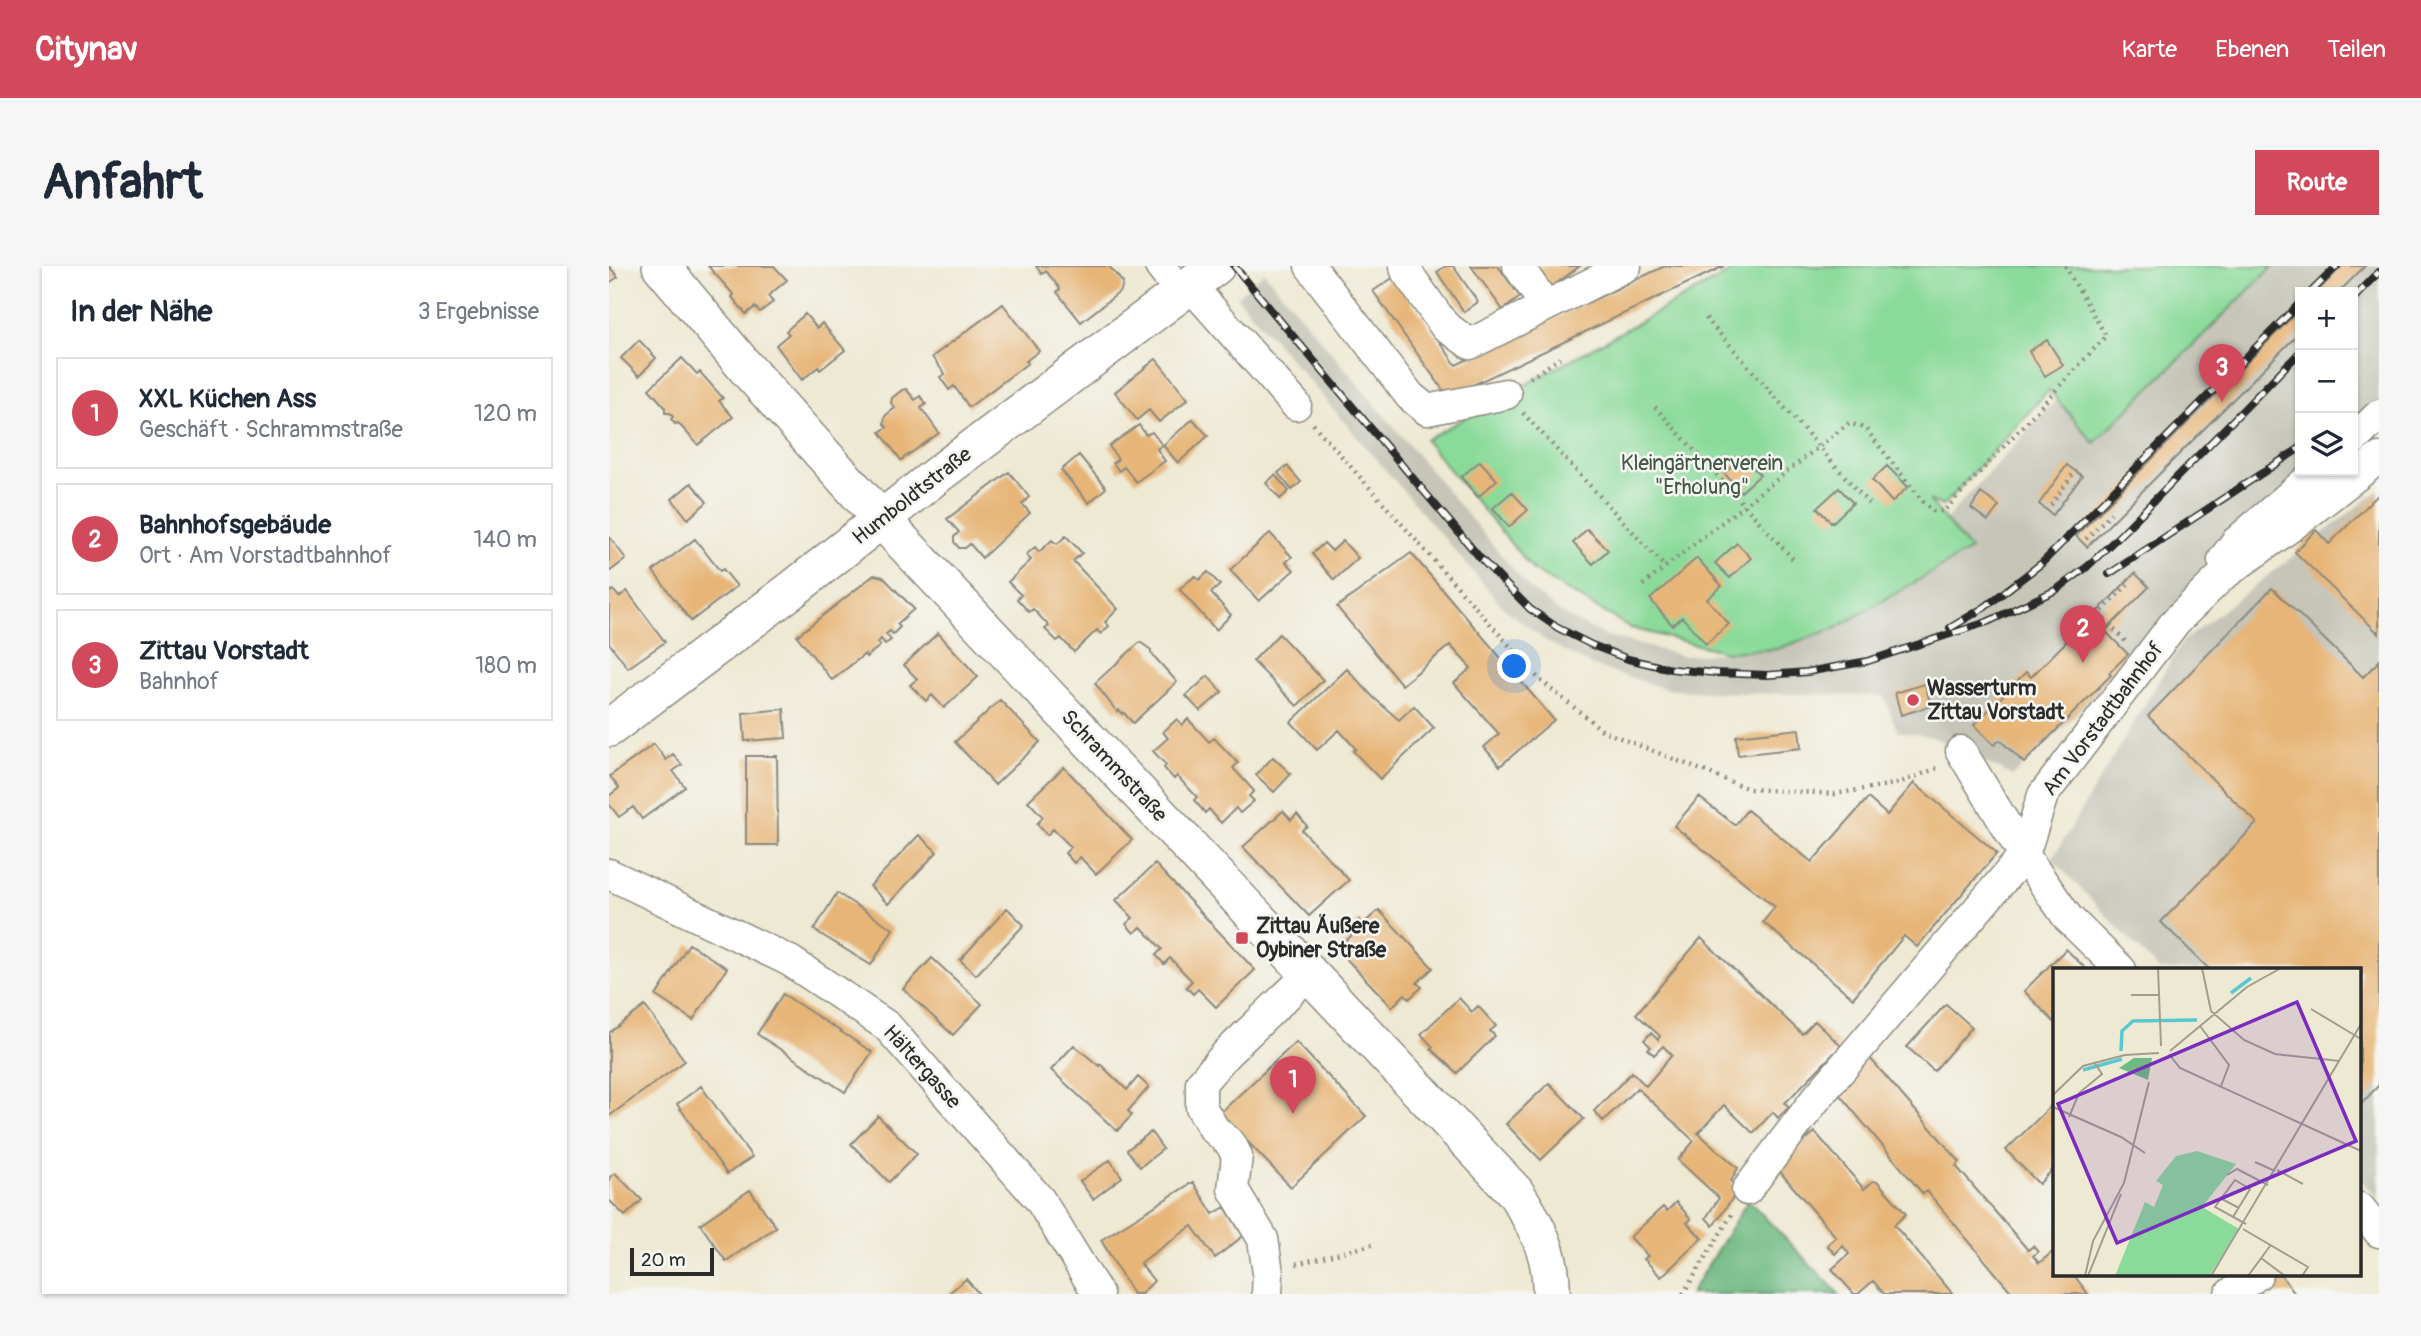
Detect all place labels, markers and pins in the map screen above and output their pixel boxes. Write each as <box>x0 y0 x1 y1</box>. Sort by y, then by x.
pin: 3 <box>2199 344 2245 402</box>
pin: 2 <box>2060 605 2106 663</box>
place label: Wasserturm Zittau Vorstadt <box>1927 675 2065 726</box>
marker: Wasserturm Zittau Vorstadt <box>1905 692 1921 708</box>
place label: Zittau Äußere Oybiner Straße <box>1256 913 1387 964</box>
marker: Zittau Äußere Oybiner Straße <box>1234 930 1250 946</box>
pin: 1 <box>1270 1056 1316 1114</box>

